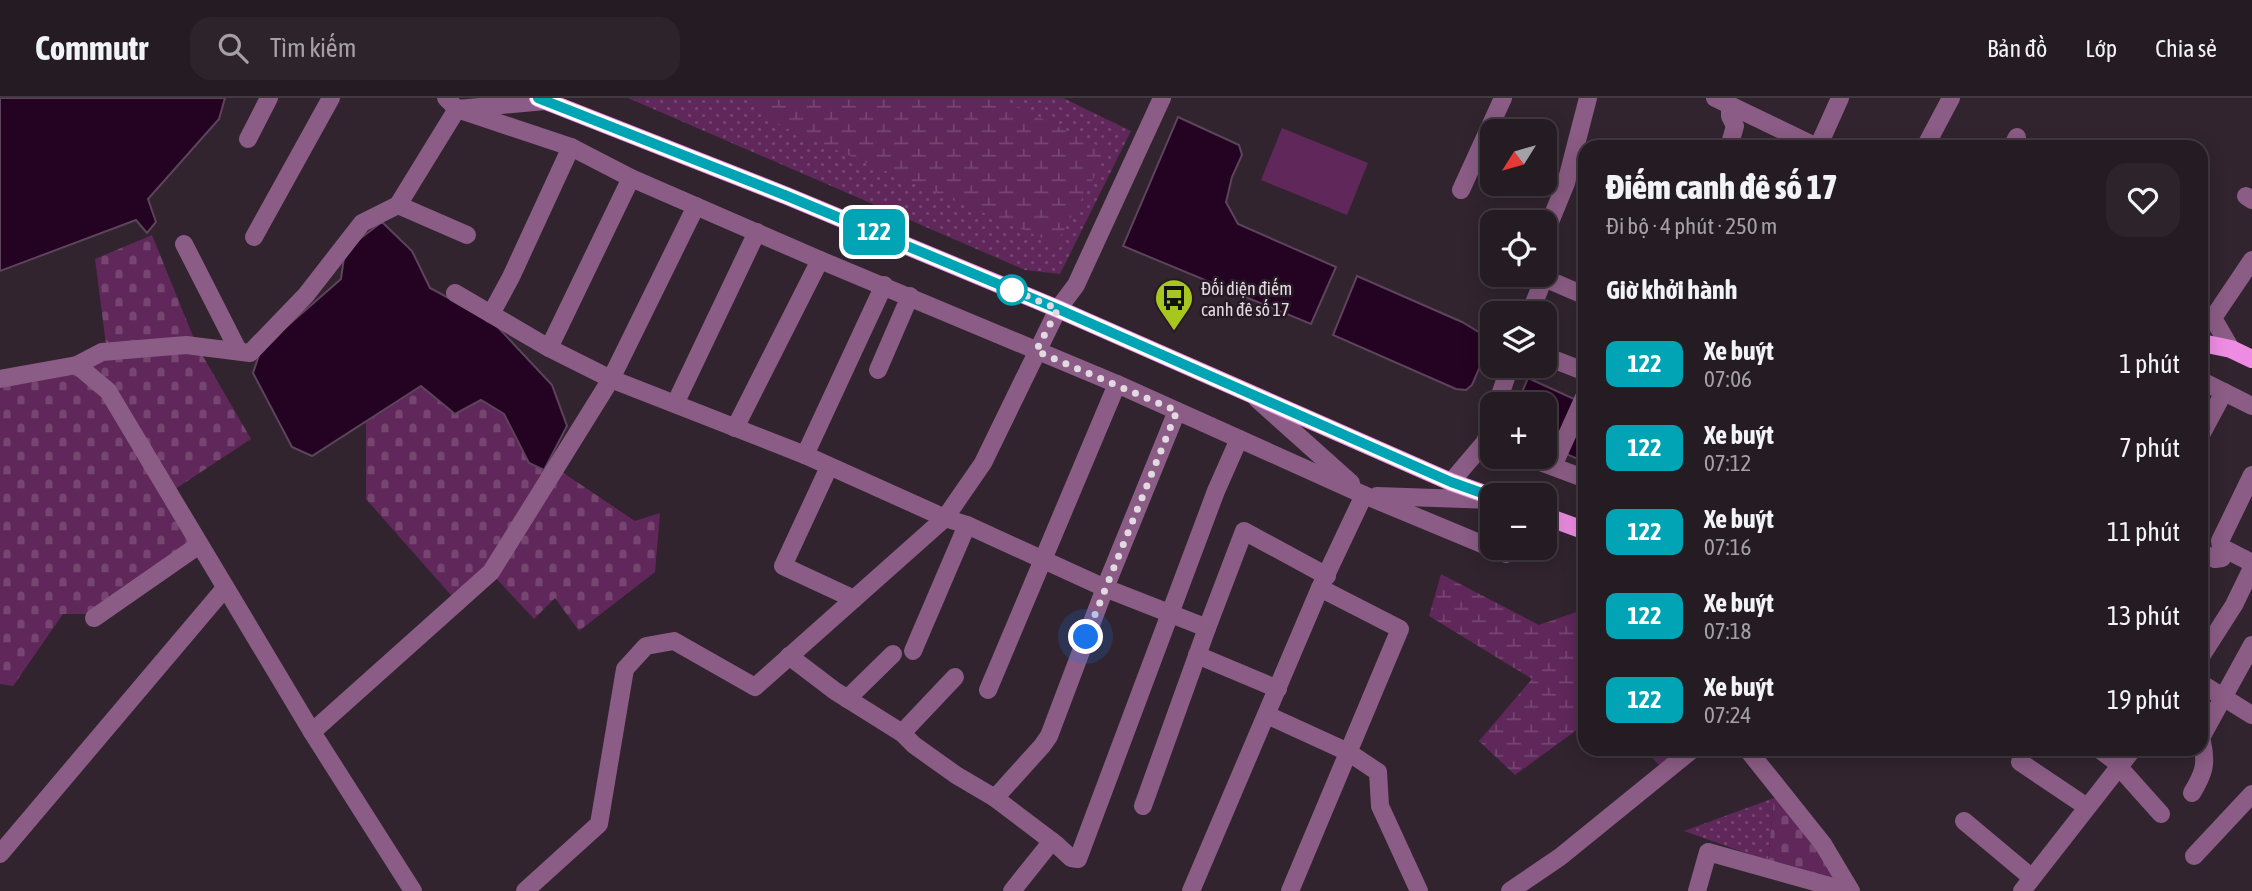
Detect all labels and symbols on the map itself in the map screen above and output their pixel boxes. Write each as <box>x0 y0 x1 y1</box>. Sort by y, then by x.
north arrow <box>1480 119 1558 196</box>
line badge: 122 <box>834 209 914 255</box>
unlabelled marker <box>997 275 1027 305</box>
bus stop icon: Đối diện điếm canh đê số 17 <box>1153 277 1195 332</box>
place label: Đối diện điếm canh đê số 17 <box>1201 277 1292 320</box>
your location <box>1068 619 1103 654</box>

